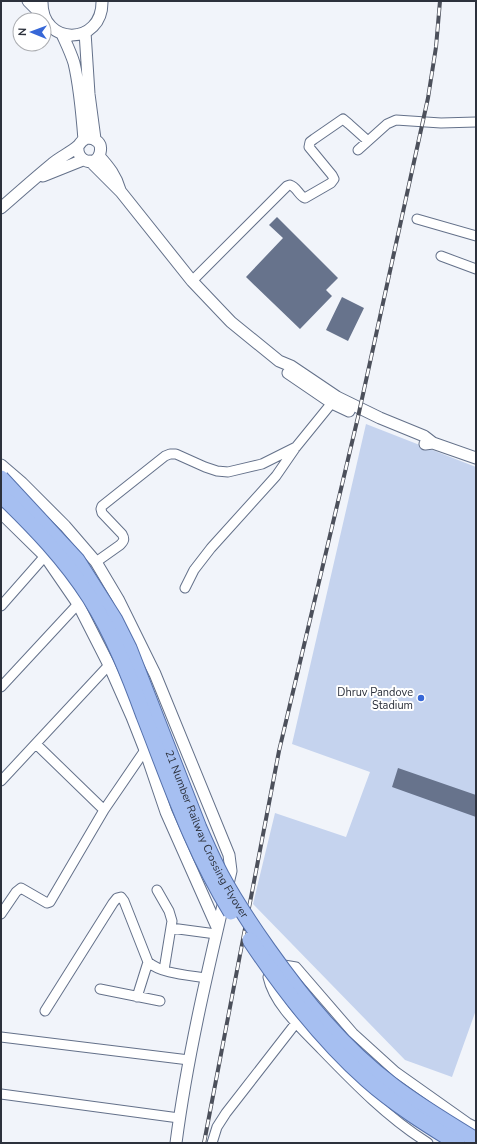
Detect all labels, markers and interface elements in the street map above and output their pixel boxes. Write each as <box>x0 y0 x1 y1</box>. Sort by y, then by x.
north arrow <box>12 12 52 52</box>
text: N <box>15 28 30 36</box>
place label: Dhruv Pandove Stadium <box>337 685 413 713</box>
marker: Dhruv Pandove Stadium <box>416 693 426 703</box>
street label: 21 Number Railway Crossing Flyover <box>161 748 252 921</box>

